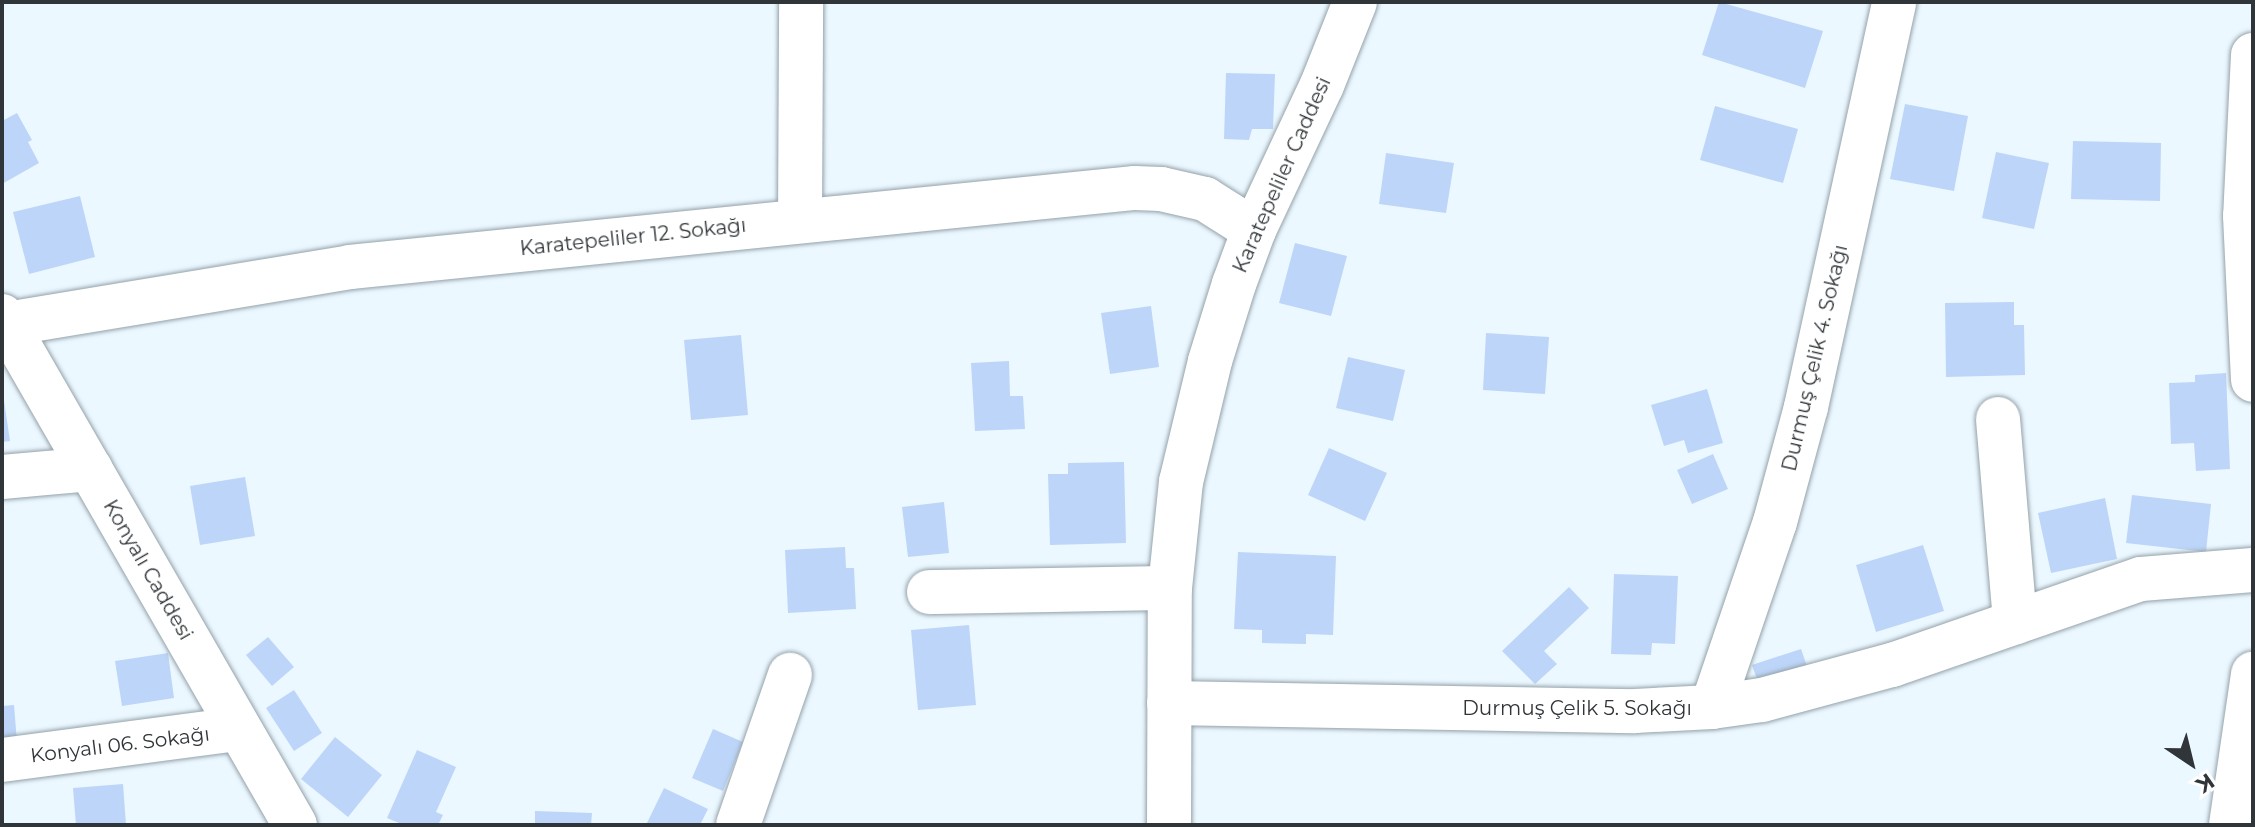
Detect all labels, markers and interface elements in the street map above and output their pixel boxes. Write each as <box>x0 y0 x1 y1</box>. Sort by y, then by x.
street label: Karatepeliler Caddesi <box>1228 73 1336 277</box>
street label: Karatepeliler 12. Sokağı <box>519 213 747 261</box>
street label: Durmuş Çelik 4. Sokağı <box>1777 242 1853 474</box>
street label: Konyalı Caddesi <box>98 496 198 644</box>
street label: Durmuş Çelik 5. Sokağı <box>1462 696 1692 720</box>
street label: Konyalı 06. Sokağı <box>29 722 211 768</box>
north arrow <box>2151 723 2231 803</box>
text: K <box>2191 767 2219 799</box>

